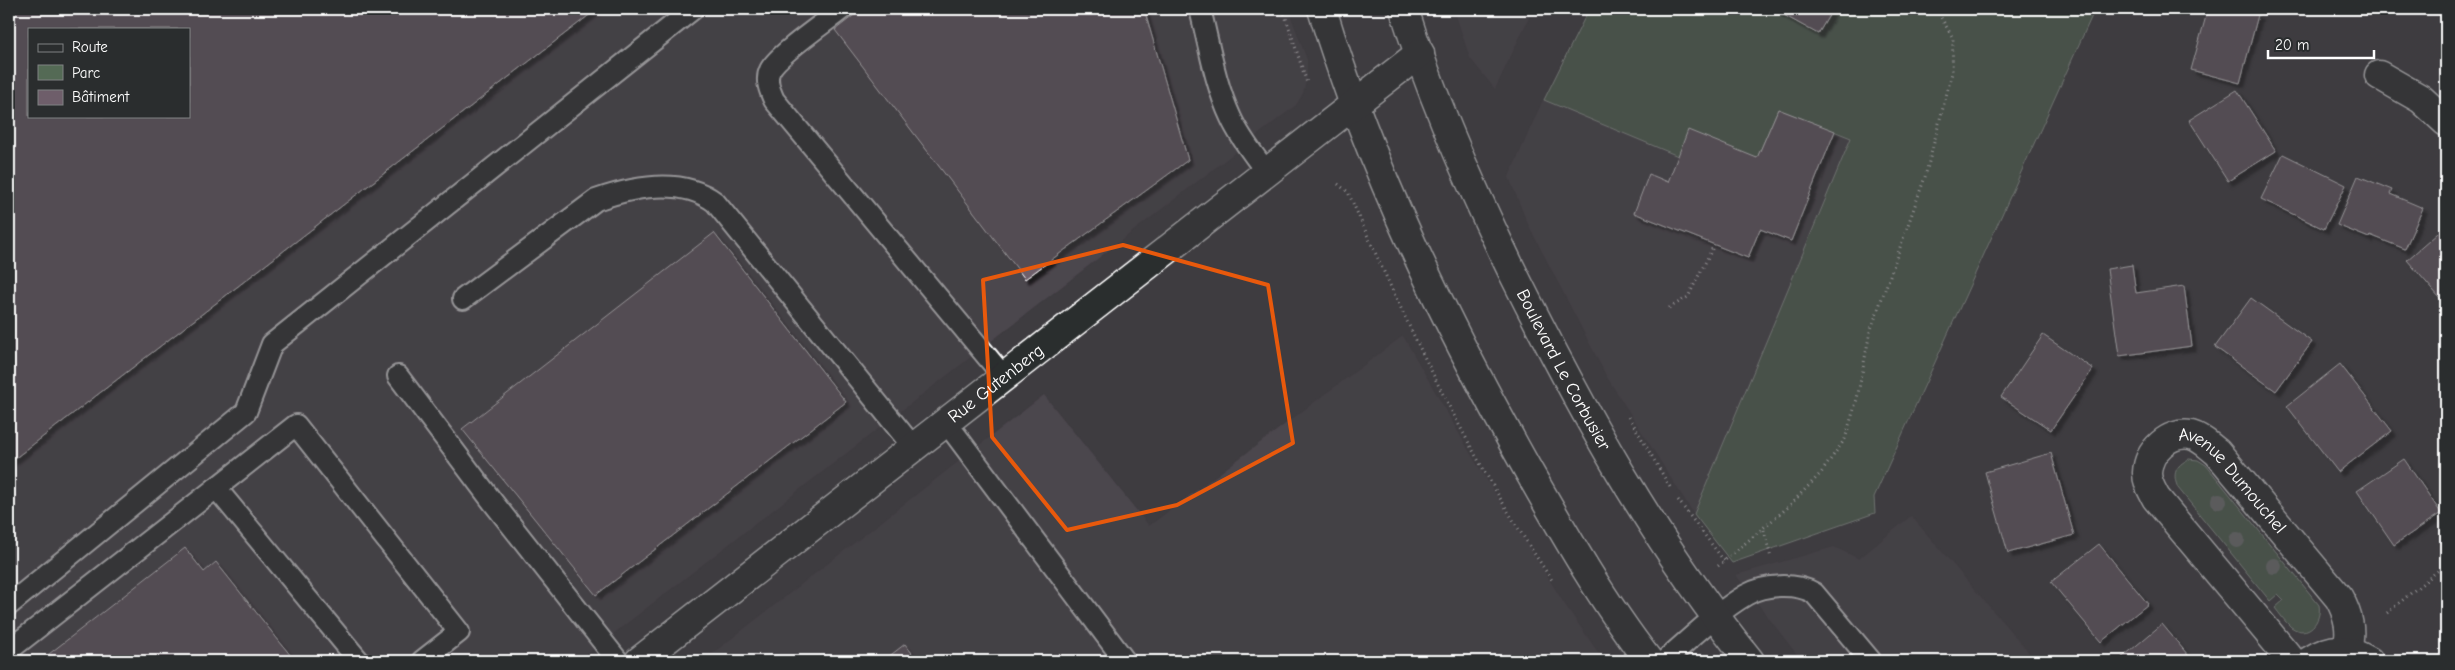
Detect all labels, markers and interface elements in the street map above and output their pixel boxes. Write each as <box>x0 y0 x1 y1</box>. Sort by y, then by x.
legend <box>28 28 190 118</box>
scale bar <box>2268 28 2374 60</box>
text: 20 m <box>2275 36 2309 54</box>
text: Route <box>72 38 108 56</box>
text: Parc <box>72 64 100 82</box>
text: Bâtiment <box>72 88 130 106</box>
street label: Boulevard Le Corbusier <box>1512 286 1615 455</box>
street label: Rue Gutenberg <box>944 340 1048 428</box>
street label: Avenue Dumouchel <box>2178 424 2290 538</box>

